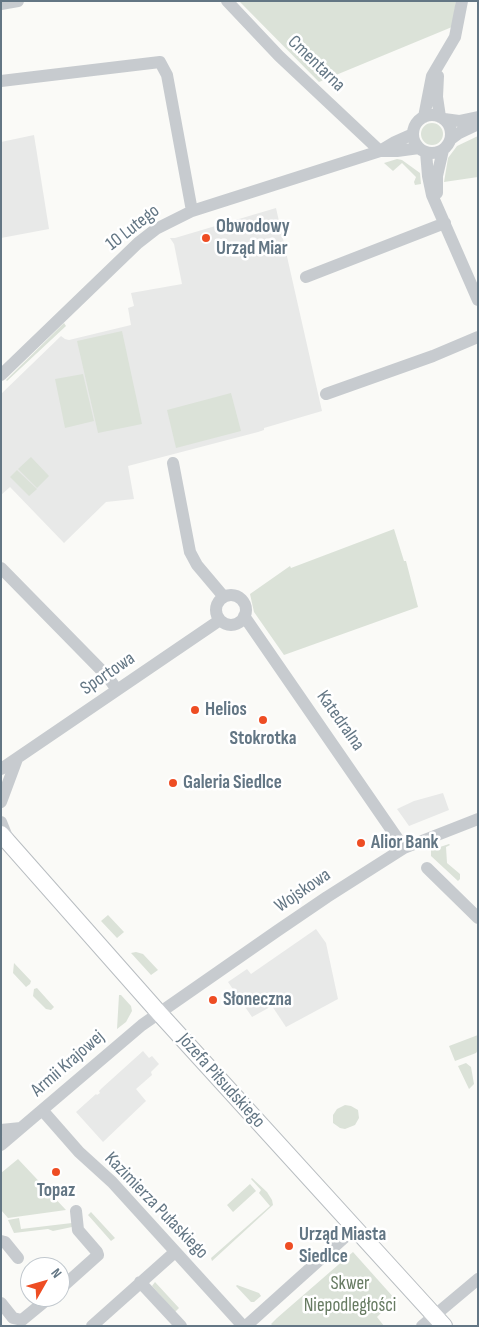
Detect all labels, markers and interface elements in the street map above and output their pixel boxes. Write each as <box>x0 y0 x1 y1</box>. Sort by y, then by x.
street label: Cmentarna <box>282 31 350 97</box>
street label: 10 Lutego <box>102 200 164 256</box>
place label: Obwodowy Urząd Miar <box>216 216 290 260</box>
marker: Obwodowy Urząd Miar <box>200 232 212 244</box>
street label: Sportowa <box>76 648 140 700</box>
street label: Katedralna <box>311 686 369 756</box>
place label: Helios <box>205 699 247 721</box>
marker: Helios <box>189 704 201 716</box>
marker: Stokrotka <box>257 714 269 726</box>
place label: Stokrotka <box>229 728 297 750</box>
place label: Galeria Siedlce <box>183 772 282 794</box>
marker: Galeria Siedlce <box>167 777 179 789</box>
place label: Alior Bank <box>371 832 439 854</box>
marker: Alior Bank <box>355 837 367 849</box>
street label: Wojskowa <box>271 864 335 918</box>
place label: Słoneczna <box>223 989 292 1011</box>
marker: Słoneczna <box>207 994 219 1006</box>
street label: Armii Krajowej <box>27 1026 109 1102</box>
street label: Józefa Piłsudskiego <box>172 1029 270 1133</box>
street label: Kazimierza Pułaskiego <box>99 1148 213 1264</box>
marker: Topaz <box>50 1166 62 1178</box>
place label: Topaz <box>37 1180 75 1202</box>
place label: Urząd Miasta Siedlce <box>299 1224 386 1268</box>
marker: Urząd Miasta Siedlce <box>283 1240 295 1252</box>
north arrow <box>20 1257 70 1307</box>
text: N <box>47 1265 65 1281</box>
park label: Skwer Niepodległości <box>304 1273 396 1317</box>

